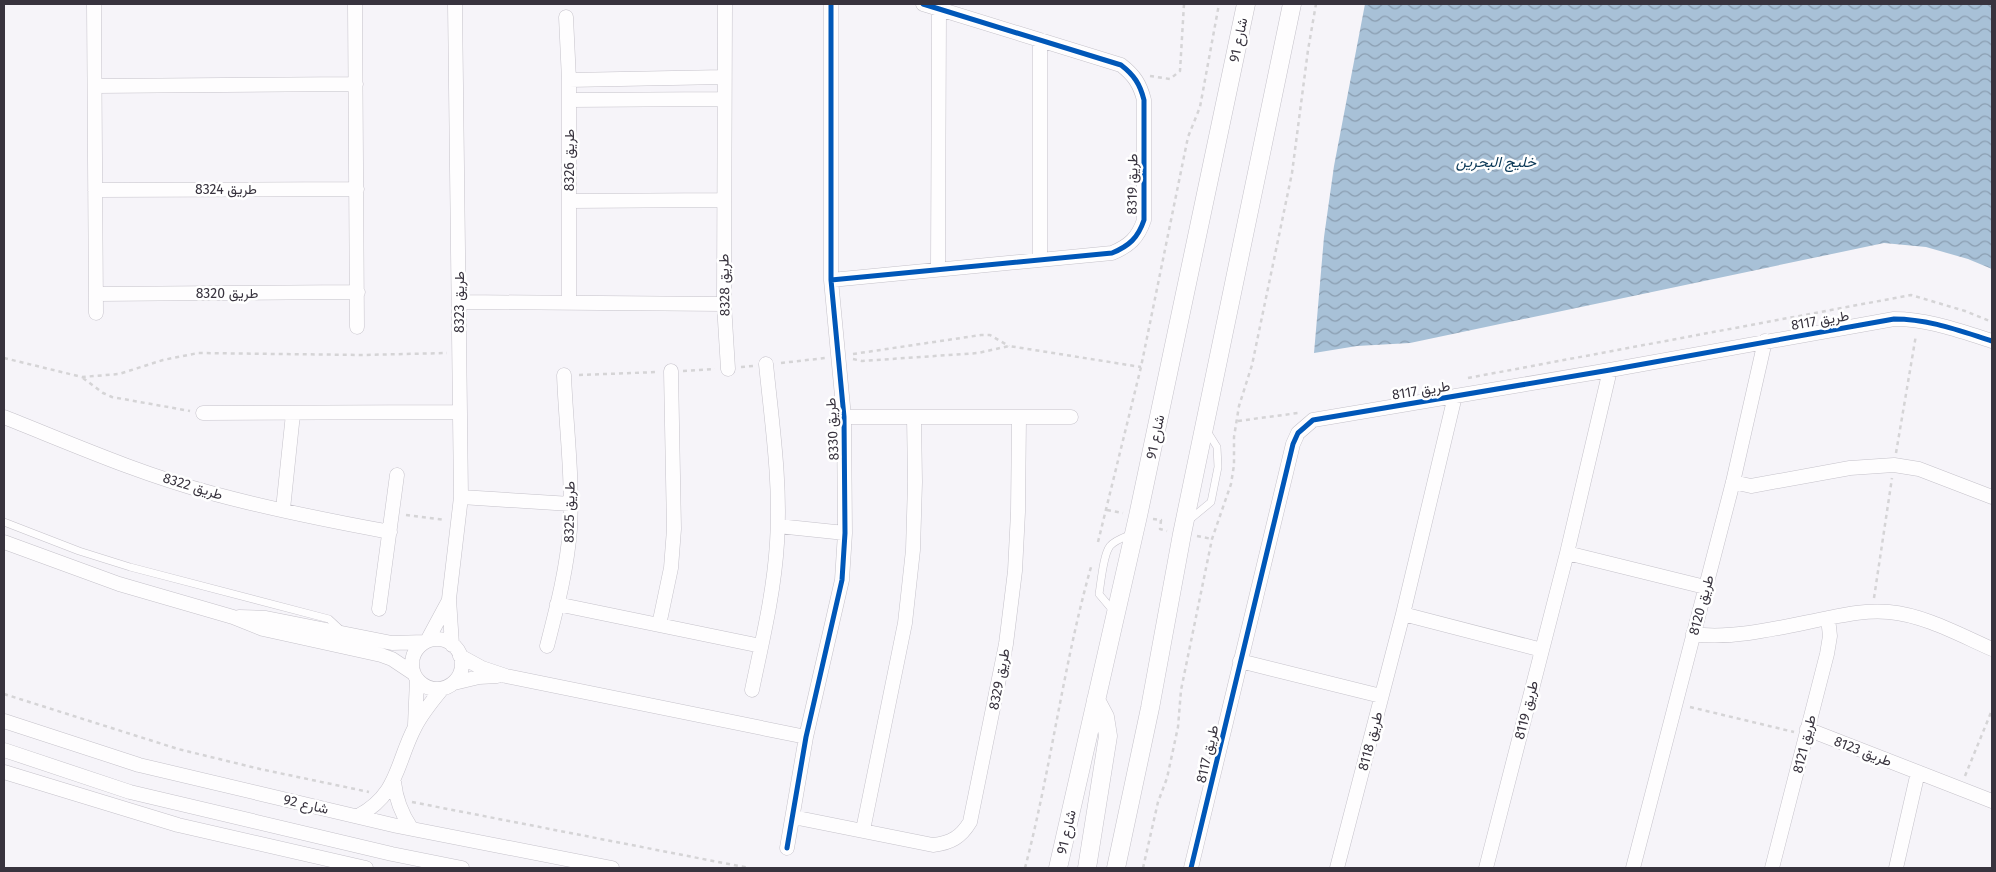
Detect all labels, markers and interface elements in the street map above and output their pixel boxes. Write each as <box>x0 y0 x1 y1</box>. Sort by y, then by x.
street label: شارع 91 <box>1225 16 1253 64</box>
street label: طريق 8326 <box>561 129 578 191</box>
street label: طريق 8319 <box>1123 153 1142 215</box>
water label: خليج البحرين <box>1456 153 1537 173</box>
street label: طريق 8324 <box>195 181 257 198</box>
street label: طريق 8328 <box>715 254 734 316</box>
street label: طريق 8323 <box>451 271 468 333</box>
street label: طريق 8320 <box>196 285 258 302</box>
street label: طريق 8117 <box>1790 307 1851 334</box>
street label: طريق 8117 <box>1391 377 1451 403</box>
street label: طريق 8330 <box>822 397 843 461</box>
street label: شارع 91 <box>1142 413 1170 461</box>
street label: طريق 8322 <box>161 469 225 504</box>
street label: طريق 8325 <box>560 481 579 543</box>
street label: طريق 8120 <box>1685 573 1718 637</box>
street label: طريق 8329 <box>985 647 1014 711</box>
street label: طريق 8119 <box>1511 679 1542 741</box>
street label: طريق 8118 <box>1354 710 1387 772</box>
street label: طريق 8121 <box>1789 713 1820 775</box>
street label: طريق 8117 <box>1193 724 1222 785</box>
street label: طريق 8123 <box>1831 733 1894 770</box>
street label: شارع 92 <box>281 791 330 820</box>
street label: شارع 91 <box>1053 808 1082 856</box>

